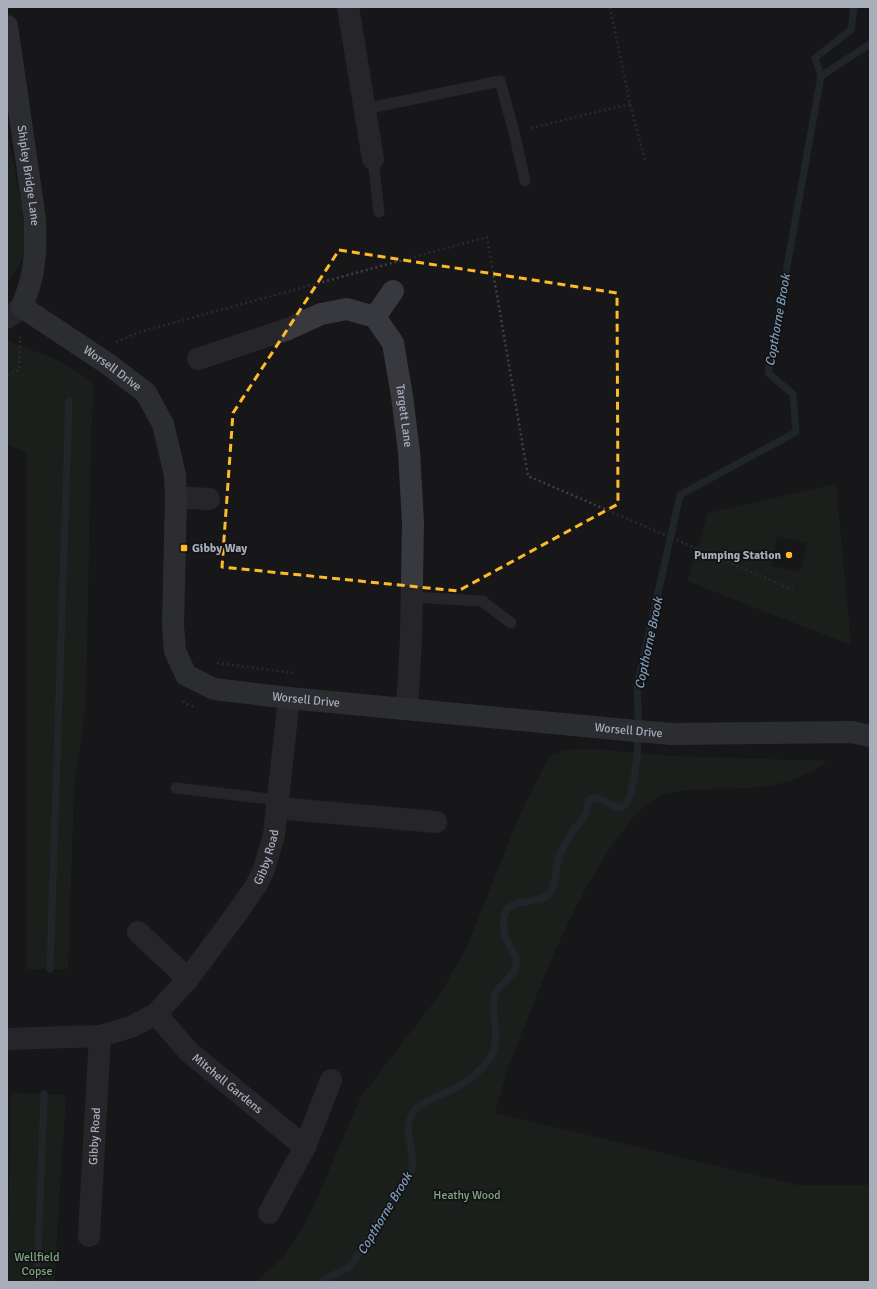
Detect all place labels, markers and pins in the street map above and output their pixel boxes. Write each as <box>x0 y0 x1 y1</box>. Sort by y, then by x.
place label: Gibby Way <box>192 541 247 556</box>
marker: Gibby Way <box>179 543 189 553</box>
place label: Pumping Station <box>694 548 781 563</box>
marker: Pumping Station <box>784 550 794 560</box>

